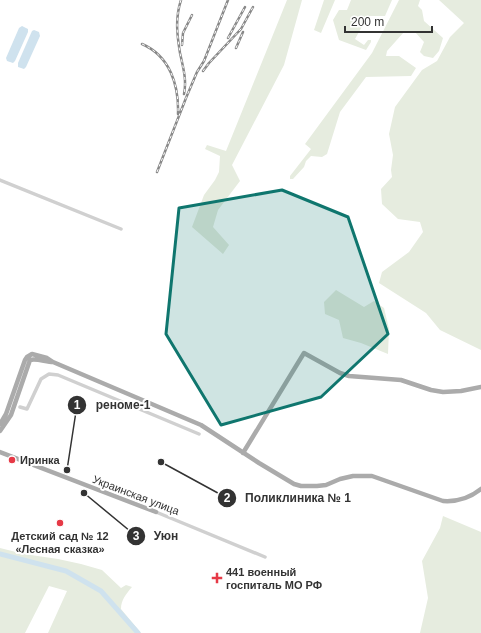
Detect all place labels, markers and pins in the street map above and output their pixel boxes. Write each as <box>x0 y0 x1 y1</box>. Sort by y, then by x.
callout: реноме-1 <box>67 393 158 417</box>
place label: Иринка <box>20 454 61 466</box>
marker: Иринка <box>7 455 17 465</box>
callout: Поликлиника № 1 <box>217 486 359 510</box>
marker: Детский сад № 12 «Лесная сказка» <box>55 518 65 528</box>
callout: Уюн <box>126 524 187 548</box>
place label: Детский сад № 12 «Лесная сказка» <box>11 530 109 555</box>
place label: 441 военный госпиталь МО РФ <box>226 566 322 591</box>
marker: 441 военный госпиталь МО РФ <box>211 572 223 584</box>

